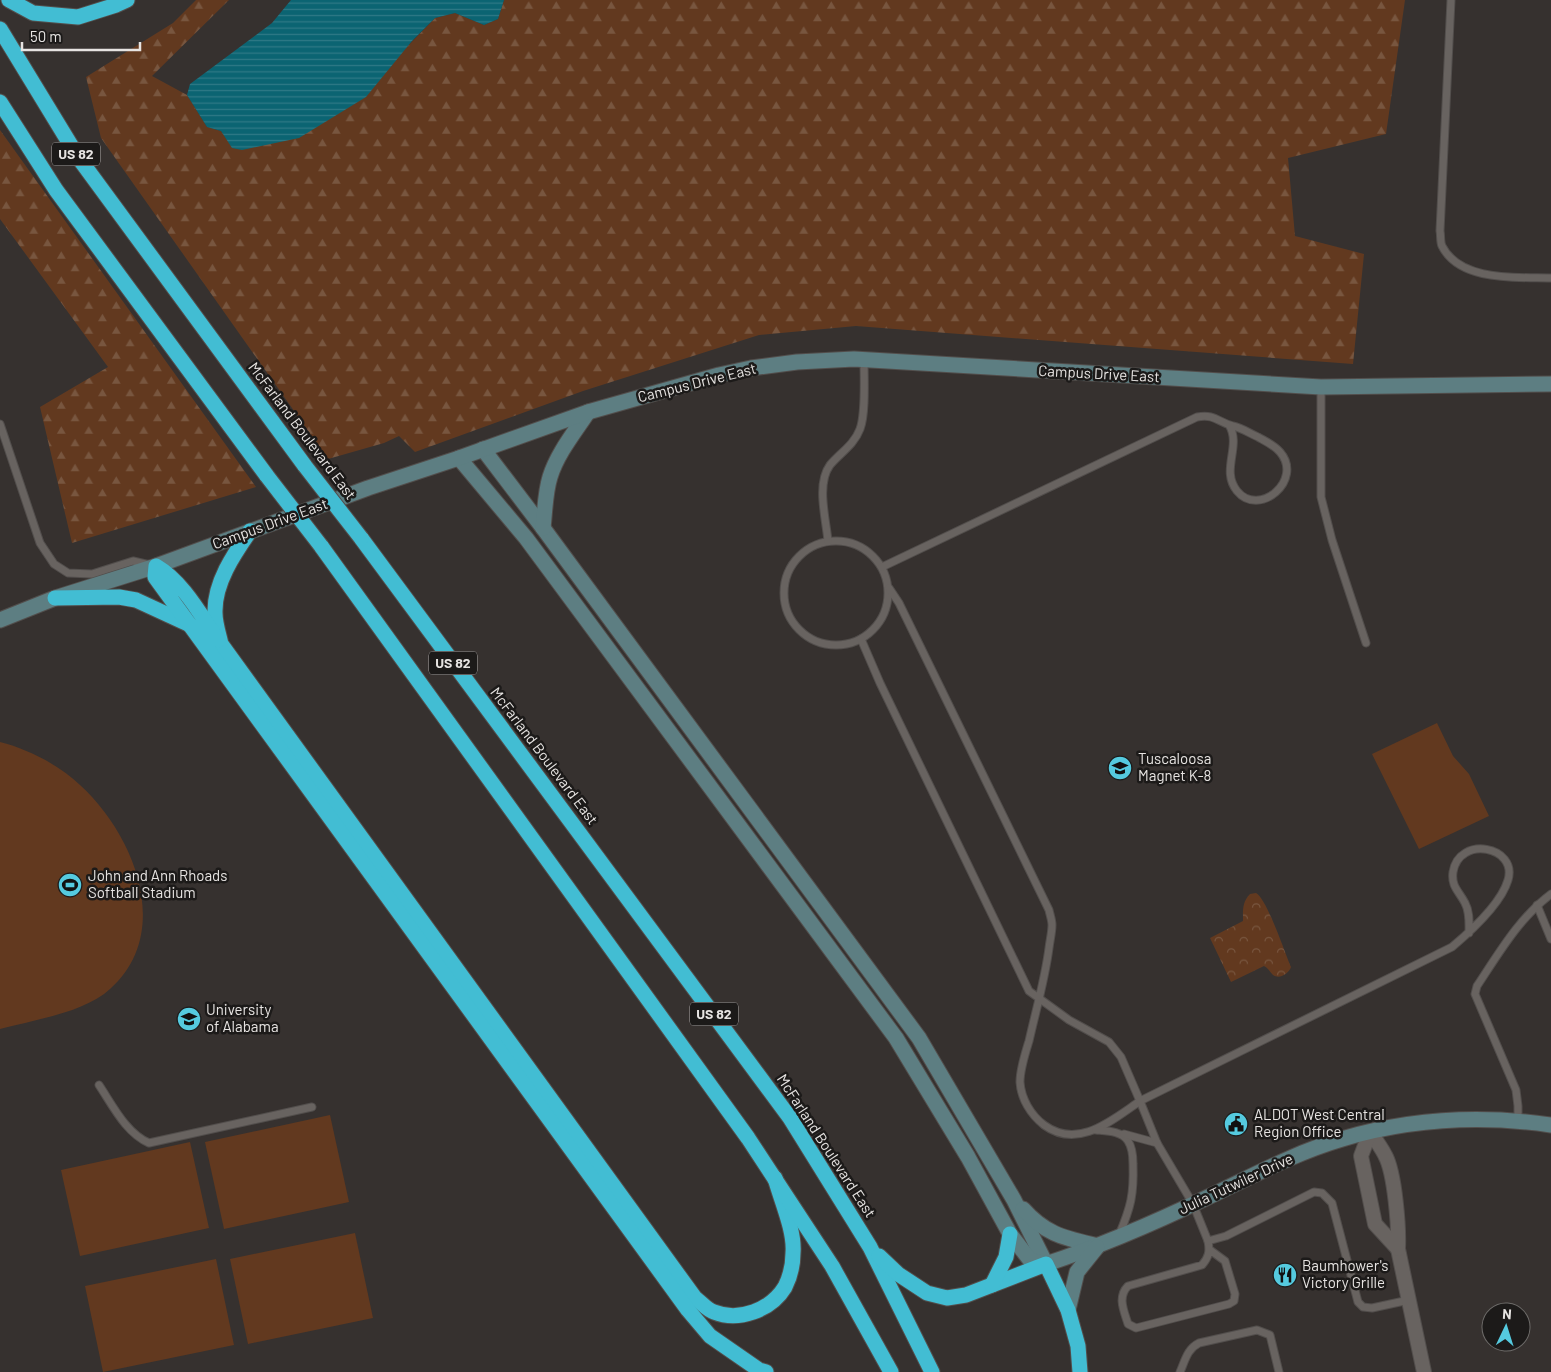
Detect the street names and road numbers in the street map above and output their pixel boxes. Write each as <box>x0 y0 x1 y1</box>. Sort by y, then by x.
road number: US 82 <box>52 142 100 166</box>
street label: McFarland Boulevard East <box>245 358 360 503</box>
street label: Campus Drive East <box>636 359 758 405</box>
street label: Campus Drive East <box>1038 361 1160 385</box>
street label: Campus Drive East <box>210 494 330 552</box>
road number: US 82 <box>429 651 477 674</box>
street label: McFarland Boulevard East <box>487 683 602 828</box>
road number: US 82 <box>690 1002 738 1026</box>
street label: McFarland Boulevard East <box>774 1070 880 1221</box>
street label: Julia Tutwiler Drive <box>1176 1149 1296 1217</box>

